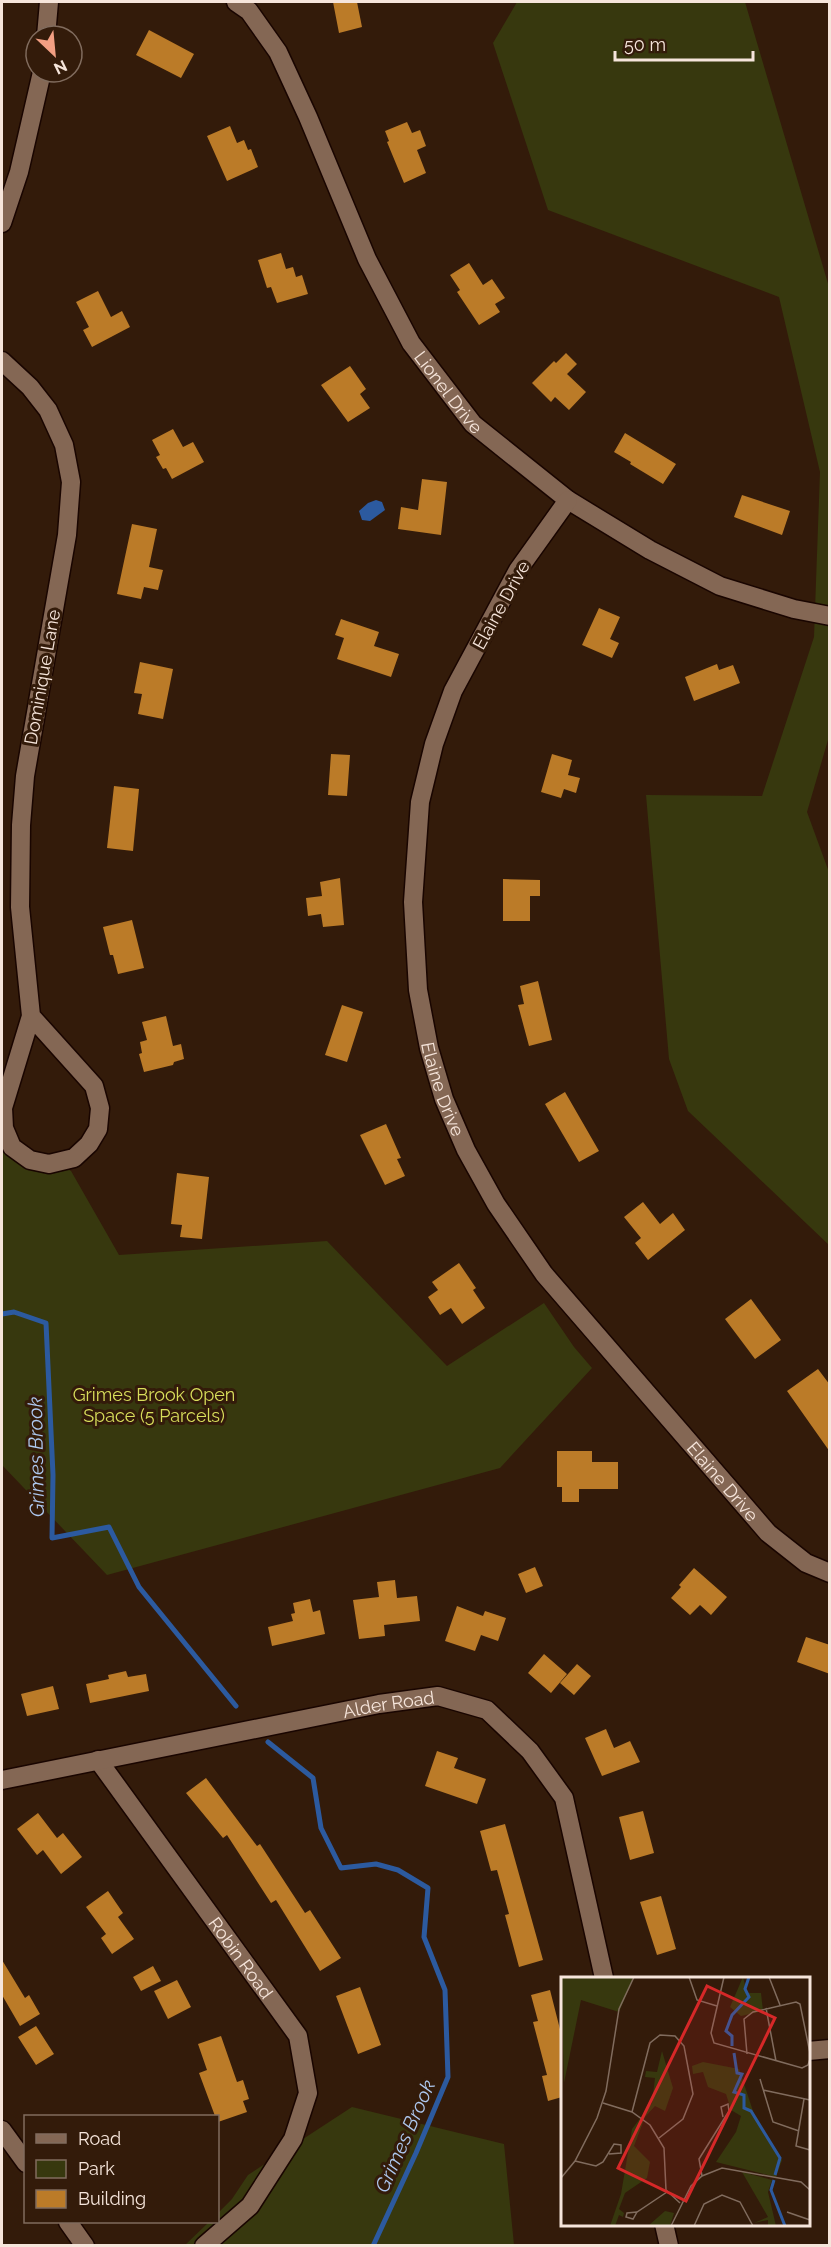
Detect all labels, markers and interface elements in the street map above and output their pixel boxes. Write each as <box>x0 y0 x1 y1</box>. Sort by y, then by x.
north arrow <box>24 24 84 84</box>
scale bar <box>615 24 753 62</box>
text: 50 m <box>624 34 666 55</box>
text: N <box>51 56 70 78</box>
street label: Lionel Drive <box>410 347 487 438</box>
street label: Elaine Drive <box>468 557 534 653</box>
street label: Dominique Lane <box>20 607 64 746</box>
street label: Elaine Drive <box>418 1040 469 1140</box>
park label: Grimes Brook Open Space (5 Parcels) <box>73 1384 235 1426</box>
water label: Grimes Brook <box>23 1396 49 1517</box>
street label: Elaine Drive <box>683 1437 764 1526</box>
street label: Alder Road <box>341 1686 436 1722</box>
street label: Robin Road <box>205 1913 278 2002</box>
inset map <box>561 1977 810 2226</box>
water label: Grimes Brook <box>370 2076 441 2196</box>
legend <box>24 2115 219 2223</box>
text: Road <box>78 2128 121 2149</box>
text: Park <box>78 2158 115 2179</box>
text: Building <box>78 2188 146 2209</box>

